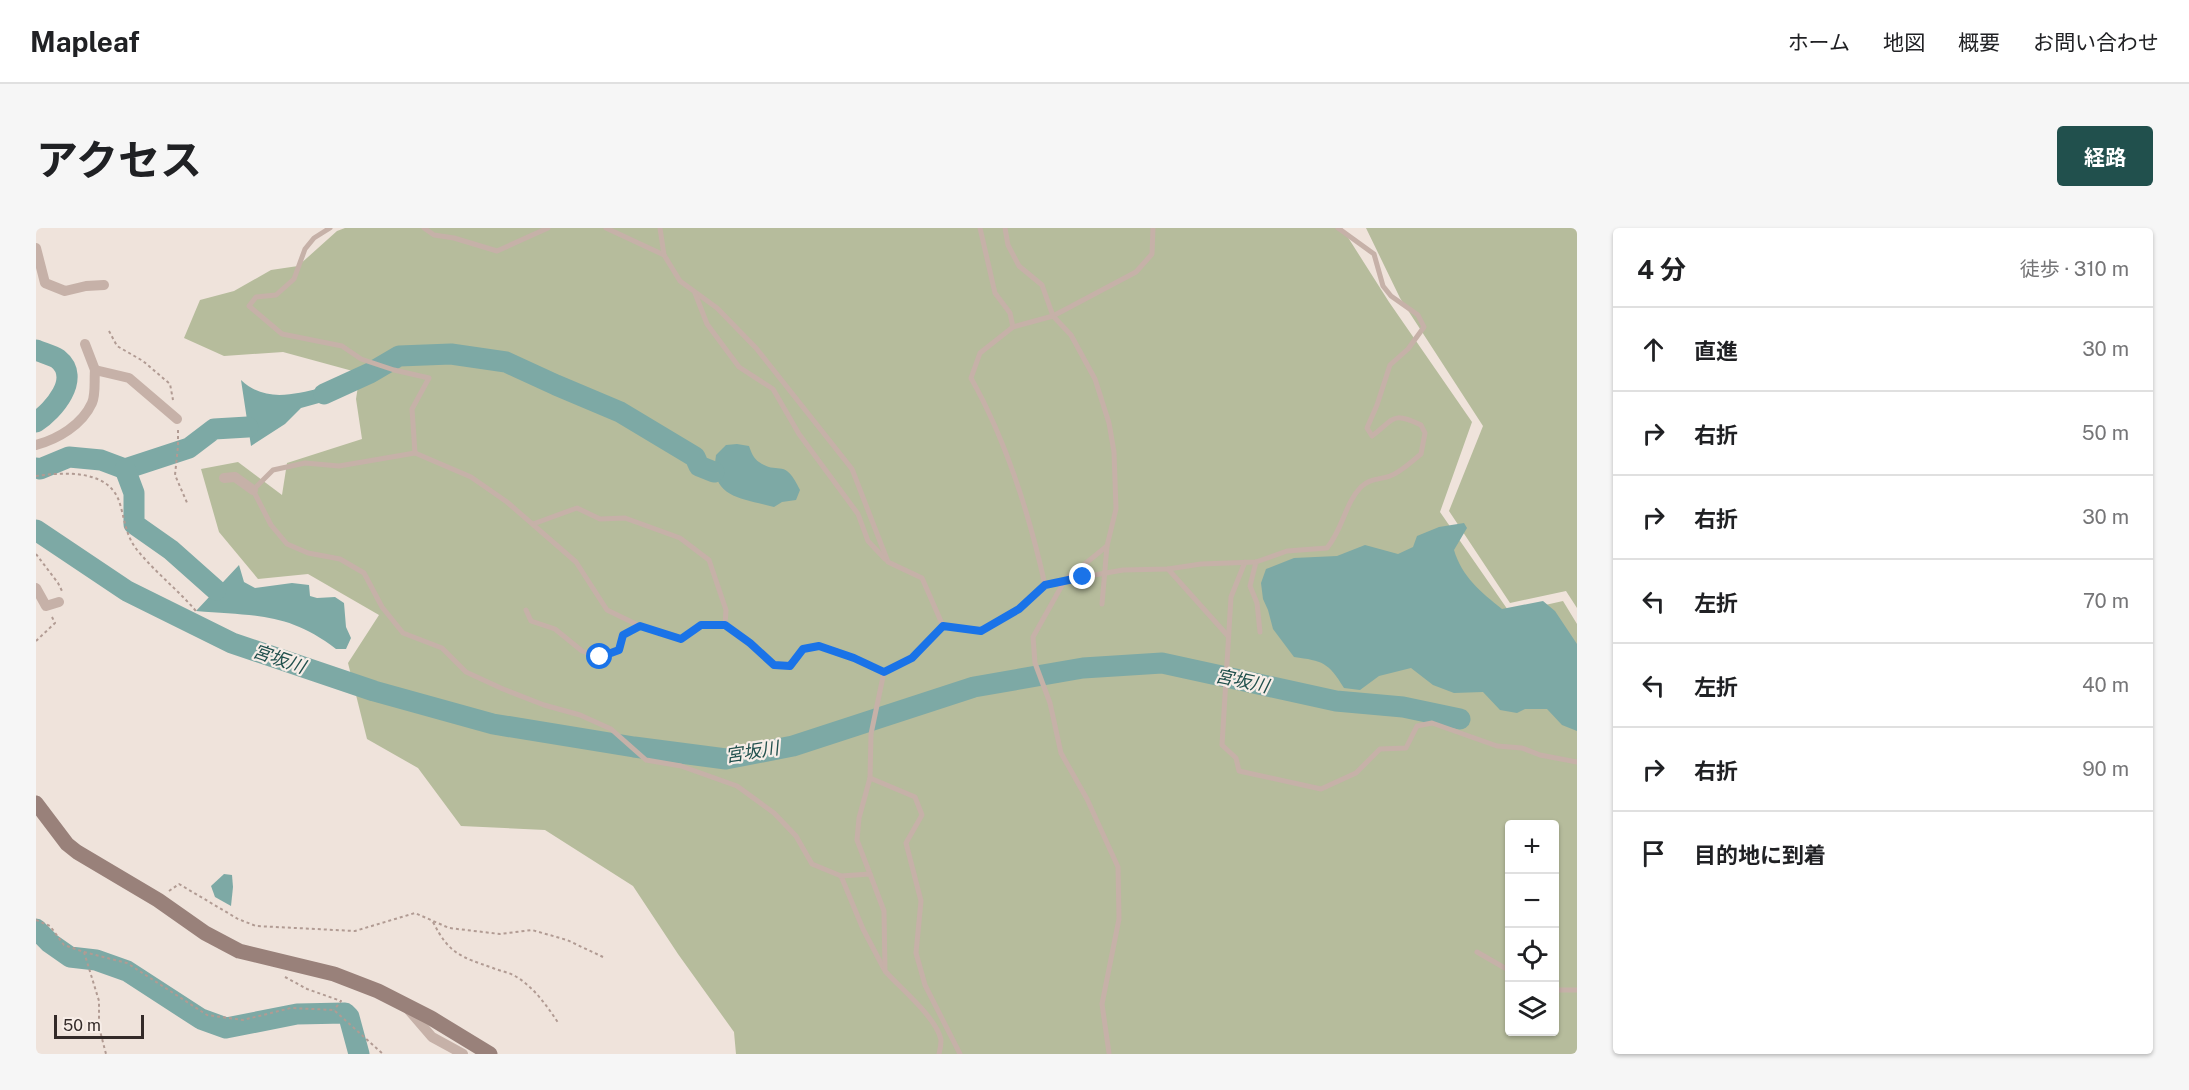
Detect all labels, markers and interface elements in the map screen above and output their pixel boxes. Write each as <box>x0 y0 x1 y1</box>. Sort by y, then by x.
text: Mapleaf <box>30 25 140 58</box>
text: ホーム <box>1788 30 1850 55</box>
text: 地図 <box>1883 30 1925 55</box>
text: 概要 <box>1958 30 2000 55</box>
text: お問い合わせ <box>2033 30 2159 55</box>
button: 経路 <box>2057 126 2153 186</box>
text: アクセス <box>36 135 202 184</box>
text: 4 分 <box>1637 254 1686 285</box>
text: 徒歩 · 310 m <box>2020 257 2129 281</box>
icon: ahead <box>1637 333 1670 366</box>
text: 30 m <box>2082 337 2129 361</box>
text: 直進 <box>1694 338 1738 364</box>
icon: right <box>1637 417 1670 450</box>
text: 50 m <box>2082 421 2129 445</box>
text: 右折 <box>1694 422 1738 448</box>
icon: right <box>1637 501 1670 534</box>
text: 30 m <box>2082 505 2129 529</box>
text: 右折 <box>1694 506 1738 532</box>
route end <box>1069 563 1095 589</box>
icon: left <box>1637 585 1670 618</box>
text: 70 m <box>2083 589 2129 613</box>
text: 左折 <box>1694 590 1738 616</box>
water label: 宮坂川 <box>250 640 310 678</box>
route start <box>586 643 612 669</box>
water label: 宮坂川 <box>1214 665 1273 697</box>
icon: left <box>1637 669 1670 702</box>
text: 40 m <box>2082 673 2129 697</box>
text: 左折 <box>1694 674 1738 700</box>
water label: 宮坂川 <box>724 737 782 766</box>
icon: right <box>1637 753 1670 786</box>
text: 90 m <box>2082 757 2129 781</box>
text: 右折 <box>1694 758 1738 784</box>
map controls <box>1505 820 1559 1036</box>
button: + <box>1505 820 1559 874</box>
icon: arrive <box>1637 837 1670 870</box>
text: 目的地に到着 <box>1694 842 1826 868</box>
button: − <box>1505 874 1559 928</box>
button: locate <box>1505 928 1559 982</box>
button: layers <box>1505 982 1559 1036</box>
scale bar <box>54 1012 144 1040</box>
text: 50 m <box>63 1016 101 1035</box>

